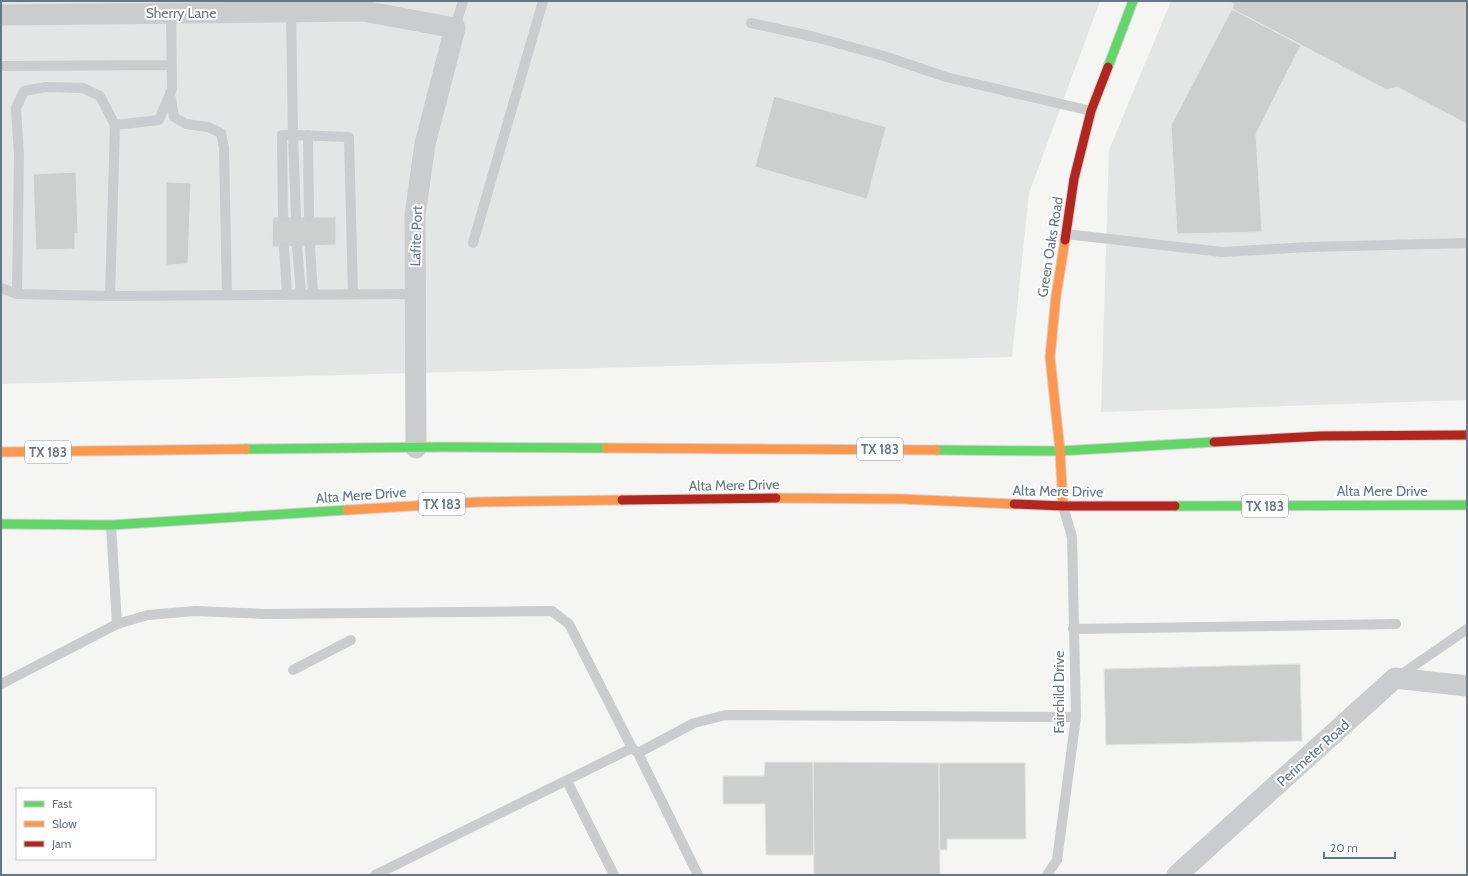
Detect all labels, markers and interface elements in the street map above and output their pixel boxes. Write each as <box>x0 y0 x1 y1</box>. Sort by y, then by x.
street label: Sherry Lane <box>146 4 216 22</box>
street label: Green Oaks Road <box>1033 195 1067 299</box>
street label: Lafite Port <box>406 205 426 267</box>
road number: TX 183 <box>857 438 903 460</box>
road number: TX 183 <box>25 441 71 463</box>
street label: Alta Mere Drive <box>689 475 779 495</box>
street label: Alta Mere Drive <box>1013 481 1103 501</box>
street label: Alta Mere Drive <box>1337 482 1427 500</box>
street label: Alta Mere Drive <box>315 483 407 507</box>
road number: TX 183 <box>419 493 465 515</box>
road number: TX 183 <box>1242 495 1288 517</box>
street label: Fairchild Drive <box>1050 651 1068 733</box>
street label: Perimeter Road <box>1273 716 1353 790</box>
legend <box>16 788 156 860</box>
text: Fast <box>52 796 72 811</box>
text: Slow <box>52 816 77 831</box>
scale bar <box>1324 834 1395 860</box>
text: Jam <box>51 836 71 851</box>
text: 20 m <box>1330 840 1358 855</box>

